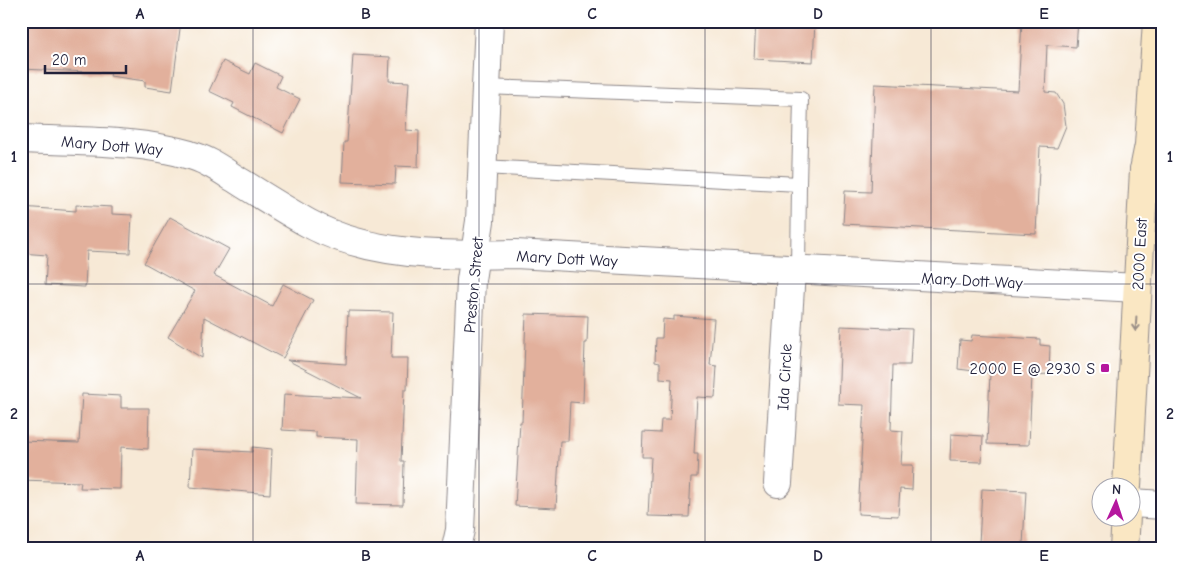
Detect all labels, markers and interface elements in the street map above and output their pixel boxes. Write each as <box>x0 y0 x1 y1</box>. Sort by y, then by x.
text: A <box>136 5 145 23</box>
text: B <box>361 5 371 23</box>
text: C <box>587 5 597 23</box>
text: D <box>813 5 823 23</box>
text: E <box>1039 5 1049 23</box>
scale bar <box>45 42 126 74</box>
text: 20 m <box>52 51 86 69</box>
street label: Mary Dott Way <box>61 133 164 159</box>
text: 1 <box>11 148 17 166</box>
text: 1 <box>1167 148 1173 166</box>
street label: 2000 East <box>1129 217 1151 291</box>
street label: Preston Street <box>461 236 487 334</box>
street label: Mary Dott Way <box>516 247 619 271</box>
street label: Mary Dott Way <box>921 269 1024 293</box>
one-way arrow <box>1131 315 1140 331</box>
street label: Ida Circle <box>774 343 796 411</box>
place label: 2000 E @ 2930 S <box>970 360 1095 378</box>
marker: 2000 E @ 2930 S <box>1099 362 1111 374</box>
text: 2 <box>10 405 18 423</box>
text: 2 <box>1166 405 1174 423</box>
north arrow <box>1092 476 1142 526</box>
text: N <box>1112 481 1122 498</box>
text: A <box>136 547 145 565</box>
text: B <box>361 547 371 565</box>
text: C <box>587 547 597 565</box>
text: D <box>813 547 823 565</box>
text: E <box>1039 547 1049 565</box>

